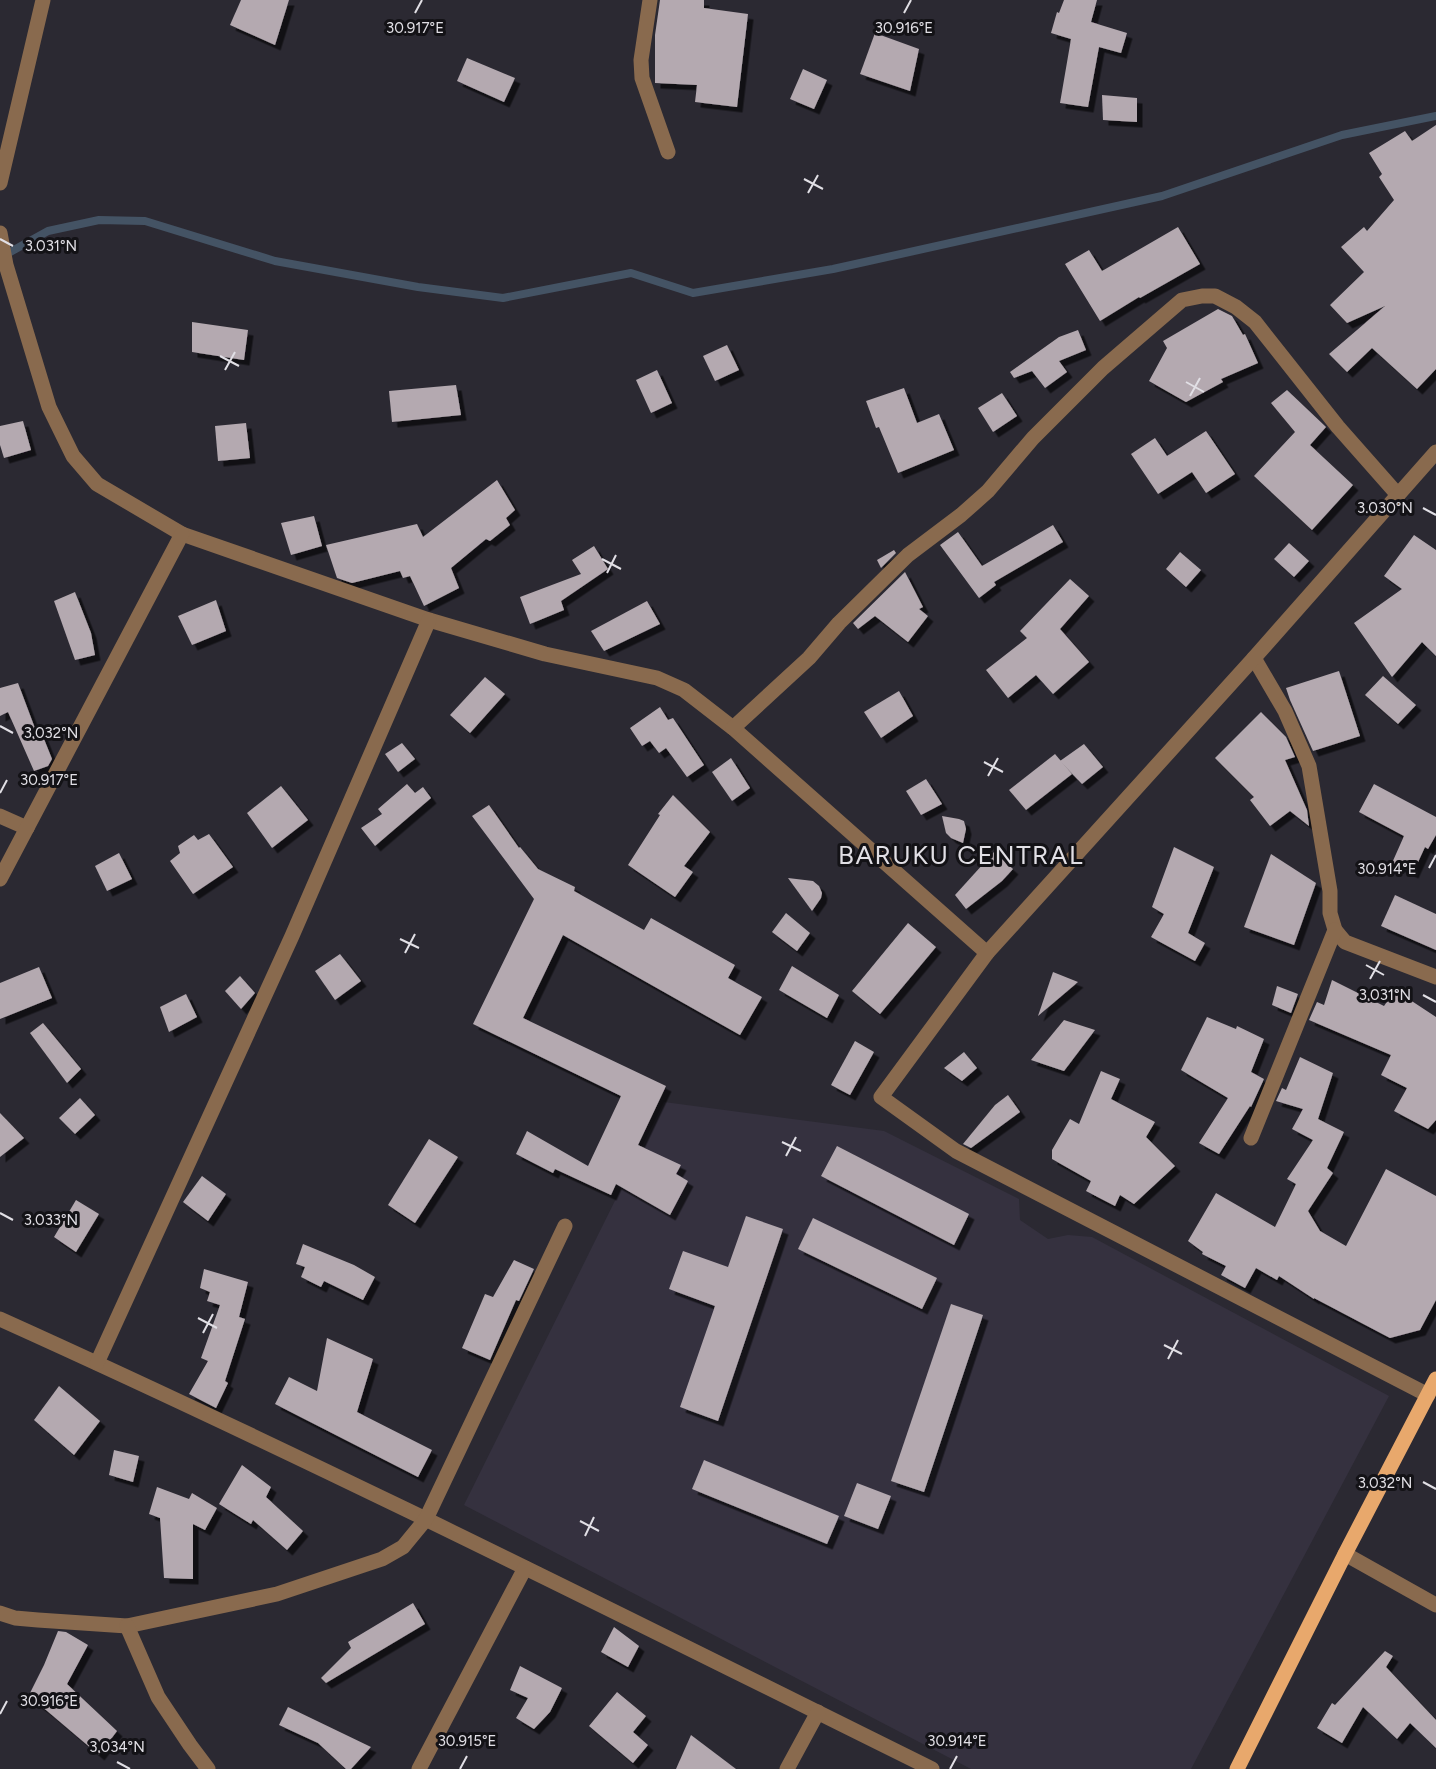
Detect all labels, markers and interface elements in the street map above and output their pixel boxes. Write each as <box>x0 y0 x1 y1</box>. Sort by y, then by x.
text: 30.917°E <box>386 19 444 37</box>
text: 30.916°E <box>875 19 933 37</box>
text: 3.031°N <box>25 237 77 255</box>
text: 3.030°N <box>1357 499 1413 517</box>
text: 3.032°N <box>24 724 78 742</box>
text: 30.917°E <box>20 771 78 789</box>
district label: BARUKU CENTRAL <box>838 839 1084 871</box>
text: 30.914°E <box>1357 860 1417 878</box>
text: 3.031°N <box>1359 986 1411 1004</box>
text: 3.033°N <box>24 1211 78 1229</box>
text: 3.032°N <box>1358 1474 1412 1492</box>
text: 30.916°E <box>20 1692 78 1710</box>
text: 30.915°E <box>438 1732 496 1750</box>
text: 30.914°E <box>927 1732 987 1750</box>
text: 3.034°N <box>89 1738 145 1756</box>

